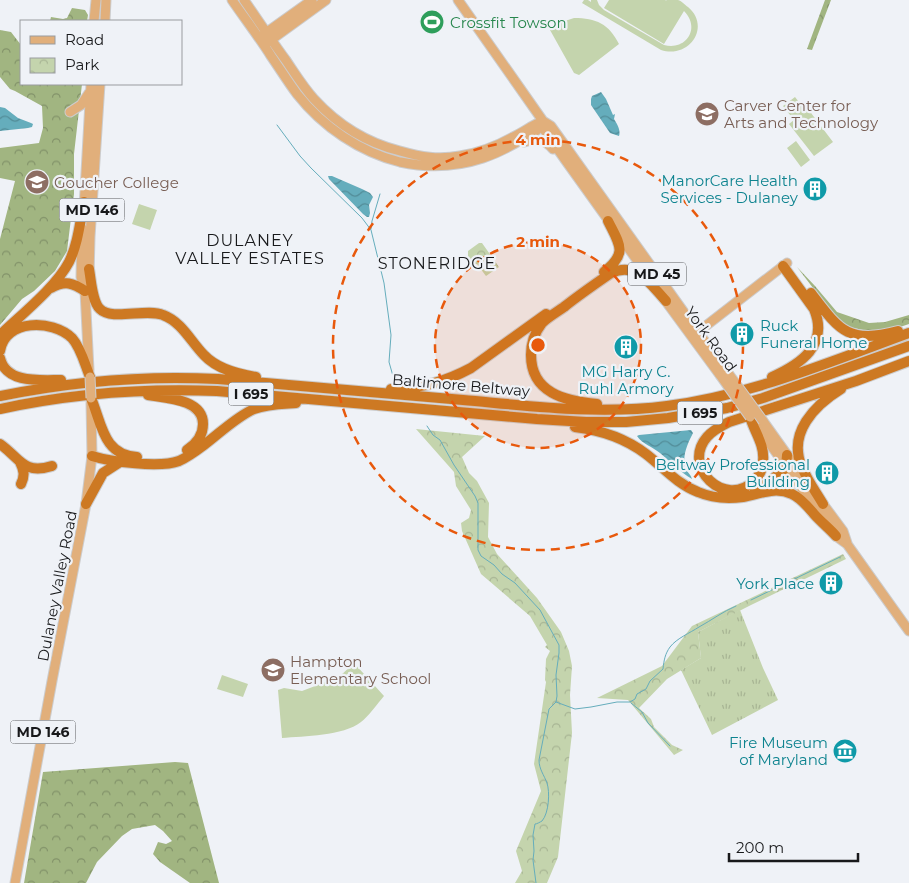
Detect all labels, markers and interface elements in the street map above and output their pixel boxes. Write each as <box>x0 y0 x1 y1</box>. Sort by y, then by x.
sports icon: Crossfit Towson <box>419 9 445 35</box>
place label: Crossfit Towson <box>450 13 567 32</box>
legend <box>20 20 182 85</box>
text: Road <box>65 30 104 49</box>
text: Park <box>65 55 99 74</box>
place label: Carver Center for Arts and Technology <box>724 96 879 132</box>
school or university icon: Carver Center for Arts and Technology <box>694 101 720 127</box>
text: 4 min <box>515 130 561 149</box>
school or university icon: Goucher College <box>24 169 50 195</box>
place label: ManorCare Health Services - Dulaney <box>660 171 799 207</box>
place label: Goucher College <box>54 173 179 192</box>
building icon: ManorCare Health Services - Dulaney <box>802 176 828 202</box>
road number: MD 146 <box>59 198 124 222</box>
district label: DULANEY VALLEY ESTATES <box>175 231 325 268</box>
text: 2 min <box>516 232 560 251</box>
district label: STONERIDGE <box>378 254 496 273</box>
road number: MD 45 <box>628 262 686 286</box>
street label: York Road <box>681 303 741 375</box>
place label: Ruck Funeral Home <box>760 316 867 352</box>
building icon: Ruck Funeral Home <box>729 321 755 347</box>
building icon: MG Harry C. Ruhl Armory <box>613 334 639 360</box>
centre of rings <box>529 336 547 354</box>
place label: MG Harry C. Ruhl Armory <box>578 362 674 398</box>
street label: Baltimore Beltway <box>391 370 531 401</box>
road number: I 695 <box>228 382 274 406</box>
road number: I 695 <box>678 402 722 424</box>
place label: Beltway Professional Building <box>655 455 810 491</box>
building icon: Beltway Professional Building <box>814 460 840 486</box>
street label: Dulaney Valley Road <box>33 509 81 663</box>
building icon: York Place <box>818 570 844 596</box>
place label: York Place <box>736 574 814 593</box>
place label: Hampton Elementary School <box>290 652 431 688</box>
school or university icon: Hampton Elementary School <box>260 657 286 683</box>
road number: MD 146 <box>10 720 76 744</box>
place label: Fire Museum of Maryland <box>729 733 828 769</box>
museum icon: Fire Museum of Maryland <box>832 738 858 764</box>
scale bar <box>729 830 858 862</box>
text: 200 m <box>736 838 784 857</box>

